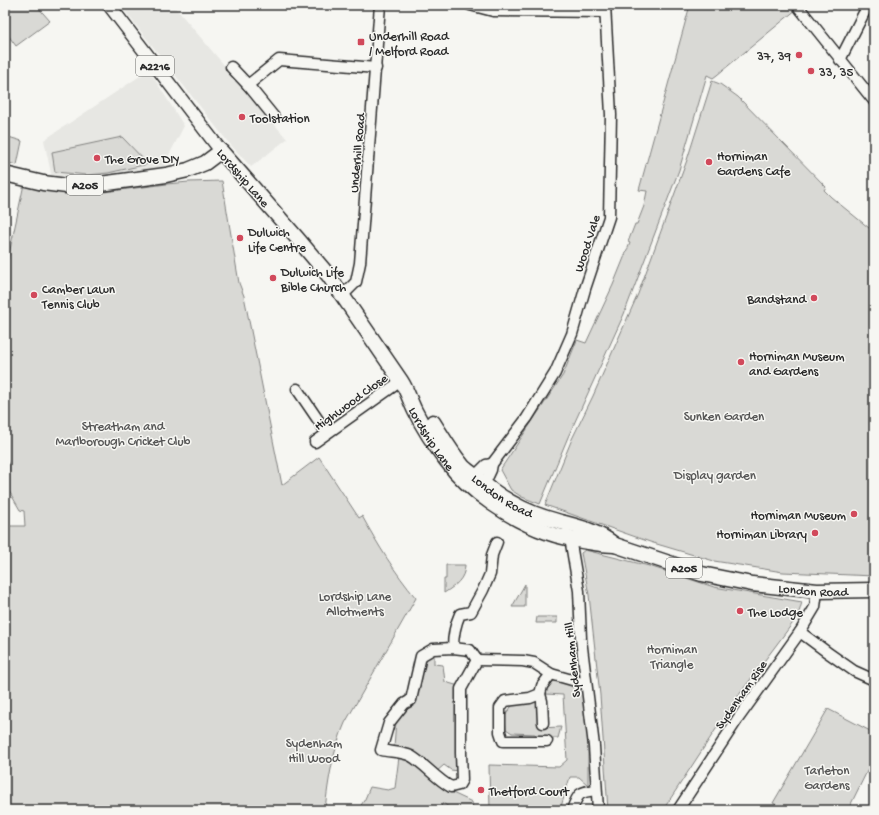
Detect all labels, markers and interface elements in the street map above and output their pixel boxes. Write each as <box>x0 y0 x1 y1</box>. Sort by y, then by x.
place label: Underhill Road / Melford Road <box>369 30 450 60</box>
marker: Underhill Road / Melford Road <box>356 37 366 47</box>
place label: 37, 39 <box>756 50 791 65</box>
marker: 37, 39 <box>794 50 804 60</box>
road number: A2216 <box>136 56 174 76</box>
marker: 33, 35 <box>806 66 816 76</box>
place label: 33, 35 <box>818 66 853 81</box>
marker: Toolstation <box>237 112 247 122</box>
place label: Toolstation <box>249 112 311 127</box>
street label: Underhill Road <box>348 112 370 194</box>
street label: Lordship Lane <box>213 146 272 211</box>
place label: Horniman Gardens Cafe <box>717 150 791 180</box>
marker: The Grove DIY <box>92 153 102 163</box>
place label: The Grove DIY <box>104 153 179 168</box>
marker: Horniman Gardens Cafe <box>704 157 714 167</box>
road number: A205 <box>67 175 103 195</box>
street label: Wood Vale <box>572 213 605 274</box>
place label: Dulwich Life Centre <box>247 226 306 256</box>
marker: Dulwich Life Centre <box>235 233 245 243</box>
place label: Dulwich Life Bible Church <box>280 266 346 296</box>
marker: Dulwich Life Bible Church <box>268 273 278 283</box>
place label: Camber Lawn Tennis Club <box>41 283 116 313</box>
marker: Camber Lawn Tennis Club <box>29 290 39 300</box>
place label: Bandstand <box>746 293 807 308</box>
marker: Bandstand <box>809 293 819 303</box>
place label: Horniman Museum and Gardens <box>749 350 844 380</box>
marker: Horniman Museum and Gardens <box>736 357 746 367</box>
street label: Highwood Close <box>312 371 391 435</box>
street label: Lordship Lane <box>404 405 457 475</box>
park label: Sunken Garden <box>684 410 765 425</box>
park label: Streatham and Marlborough Cricket Club <box>56 420 191 450</box>
park label: Display garden <box>673 469 757 484</box>
street label: London Road <box>468 472 536 523</box>
place label: Horniman Museum <box>751 509 846 524</box>
marker: Horniman Museum <box>849 509 859 519</box>
place label: Horniman Library <box>716 528 808 543</box>
marker: Horniman Library <box>810 528 820 538</box>
road number: A205 <box>666 558 702 578</box>
street label: London Road <box>778 582 850 601</box>
park label: Lordship Lane Allotments <box>319 590 392 620</box>
marker: The Lodge <box>735 606 745 616</box>
place label: The Lodge <box>747 606 803 621</box>
street label: Sydenham Hill <box>562 621 585 698</box>
park label: Horniman Triangle <box>647 643 698 673</box>
street label: Sydenham Rise <box>713 658 771 733</box>
park label: Sydenham Hill Wood <box>286 737 342 767</box>
park label: Tarleton Gardens <box>804 764 851 794</box>
marker: Thetford Court <box>476 785 486 795</box>
place label: Thetford Court <box>488 785 571 800</box>

